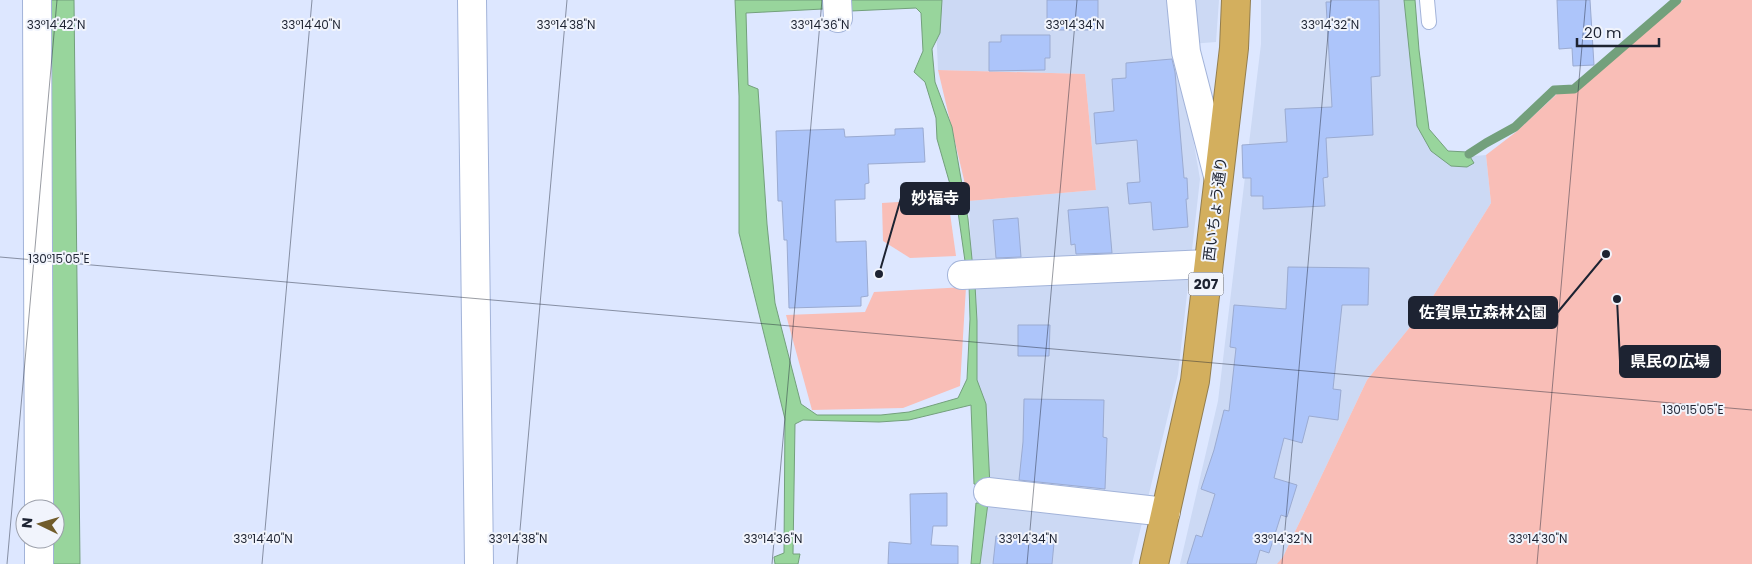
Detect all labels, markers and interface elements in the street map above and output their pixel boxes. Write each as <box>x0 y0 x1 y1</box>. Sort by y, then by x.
scale bar <box>1577 15 1660 47</box>
text: 33°14'42"N <box>27 16 85 33</box>
text: 33°14'40"N <box>281 16 341 33</box>
text: 33°14'38"N <box>537 16 595 33</box>
text: 33°14'36"N <box>791 16 849 33</box>
text: 33°14'34"N <box>1046 16 1104 33</box>
text: 33°14'32"N <box>1301 16 1359 33</box>
text: 20 m <box>1584 22 1622 43</box>
street label: 西いちょう通り <box>1198 156 1232 262</box>
callout: 妙福寺 <box>901 183 969 214</box>
text: 妙福寺 <box>911 187 959 210</box>
text: 130°15'05"E <box>28 250 90 267</box>
road number: 207 <box>1188 272 1224 296</box>
callout: 佐賀県立森林公園 <box>1409 297 1557 328</box>
text: 佐賀県立森林公園 <box>1418 301 1547 324</box>
callout: 県民の広場 <box>1620 346 1720 377</box>
text: 県民の広場 <box>1630 350 1710 373</box>
text: 130°15'05"E <box>1662 401 1724 418</box>
north arrow <box>15 499 65 549</box>
text: N <box>17 517 37 529</box>
text: 33°14'40"N <box>233 530 293 547</box>
text: 33°14'38"N <box>489 530 547 547</box>
text: 33°14'36"N <box>744 530 802 547</box>
text: 33°14'34"N <box>999 530 1057 547</box>
text: 33°14'32"N <box>1254 530 1312 547</box>
text: 33°14'30"N <box>1509 530 1567 547</box>

